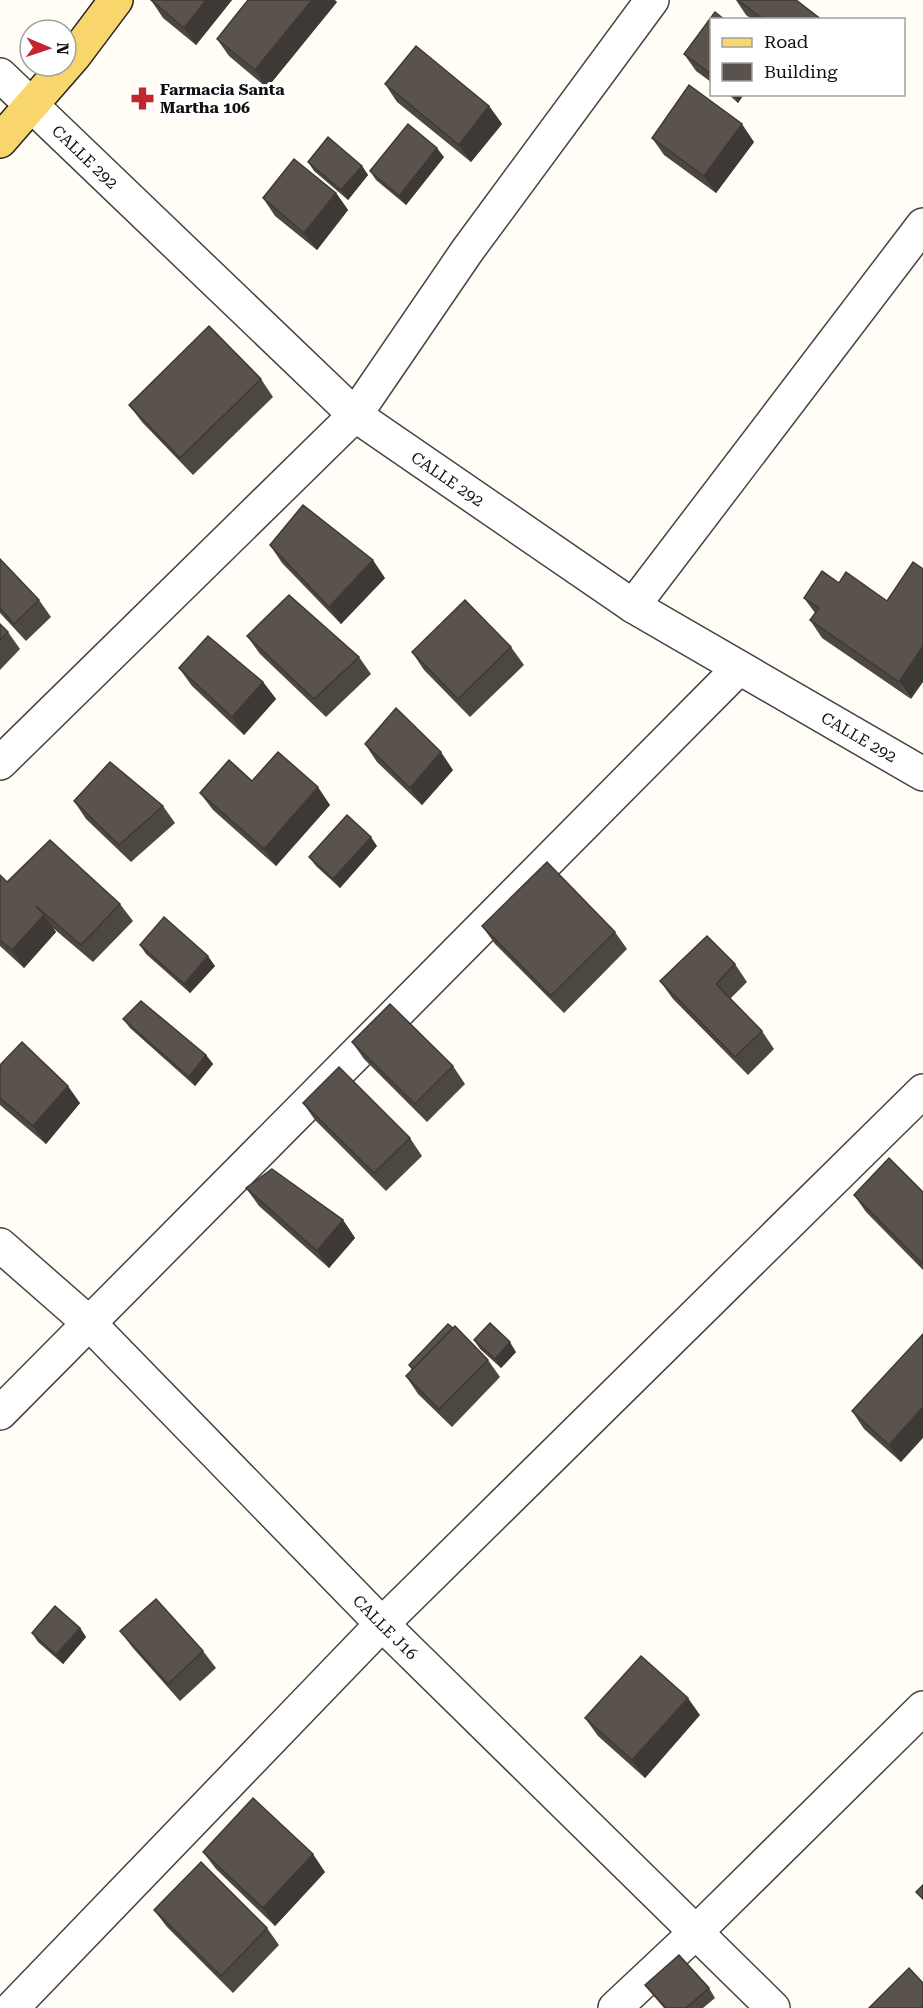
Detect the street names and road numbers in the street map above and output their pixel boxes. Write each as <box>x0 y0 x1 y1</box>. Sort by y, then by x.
street label: CALLE 292 <box>48 121 122 193</box>
street label: CALLE 292 <box>408 448 487 511</box>
street label: CALLE 292 <box>818 708 900 767</box>
street label: CALLE J16 <box>349 1591 422 1664</box>

